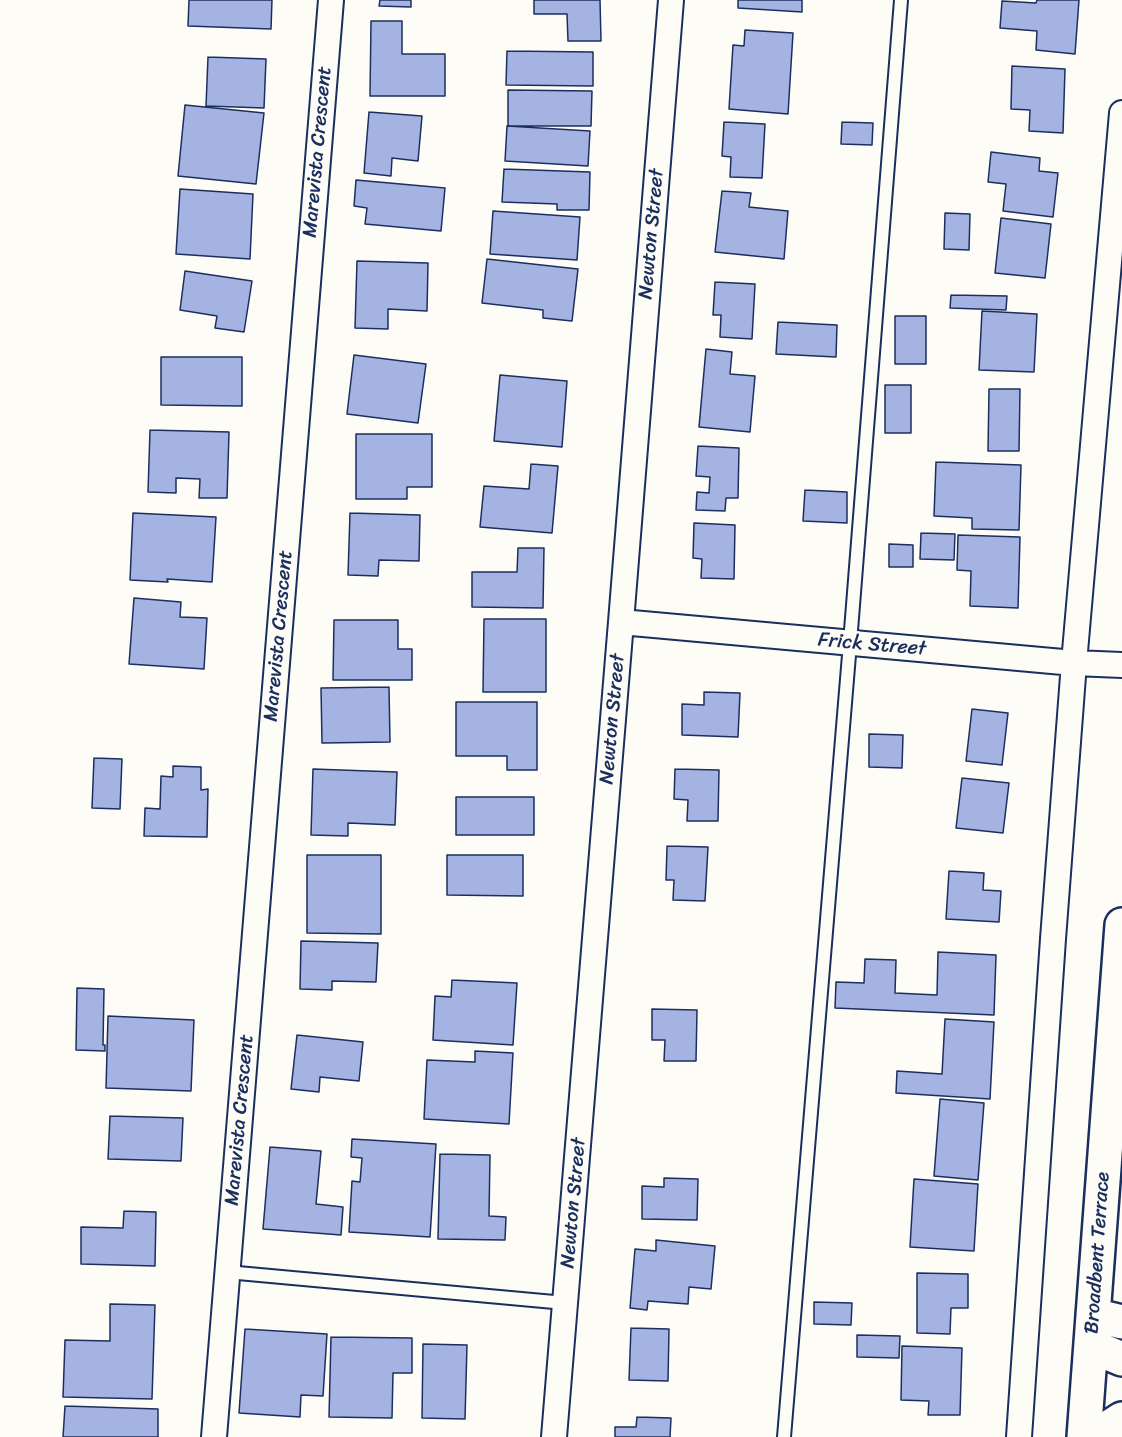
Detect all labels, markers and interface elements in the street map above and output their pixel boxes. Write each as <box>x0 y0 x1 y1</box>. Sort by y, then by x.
street label: Marevista Crescent <box>299 65 337 239</box>
street label: Newton Street <box>634 168 670 300</box>
street label: Marevista Crescent <box>260 549 298 723</box>
street label: Frick Street <box>817 628 927 662</box>
street label: Newton Street <box>595 653 631 785</box>
street label: Marevista Crescent <box>221 1033 259 1207</box>
street label: Newton Street <box>556 1137 592 1269</box>
street label: Broadbent Terrace <box>1080 1171 1116 1335</box>

